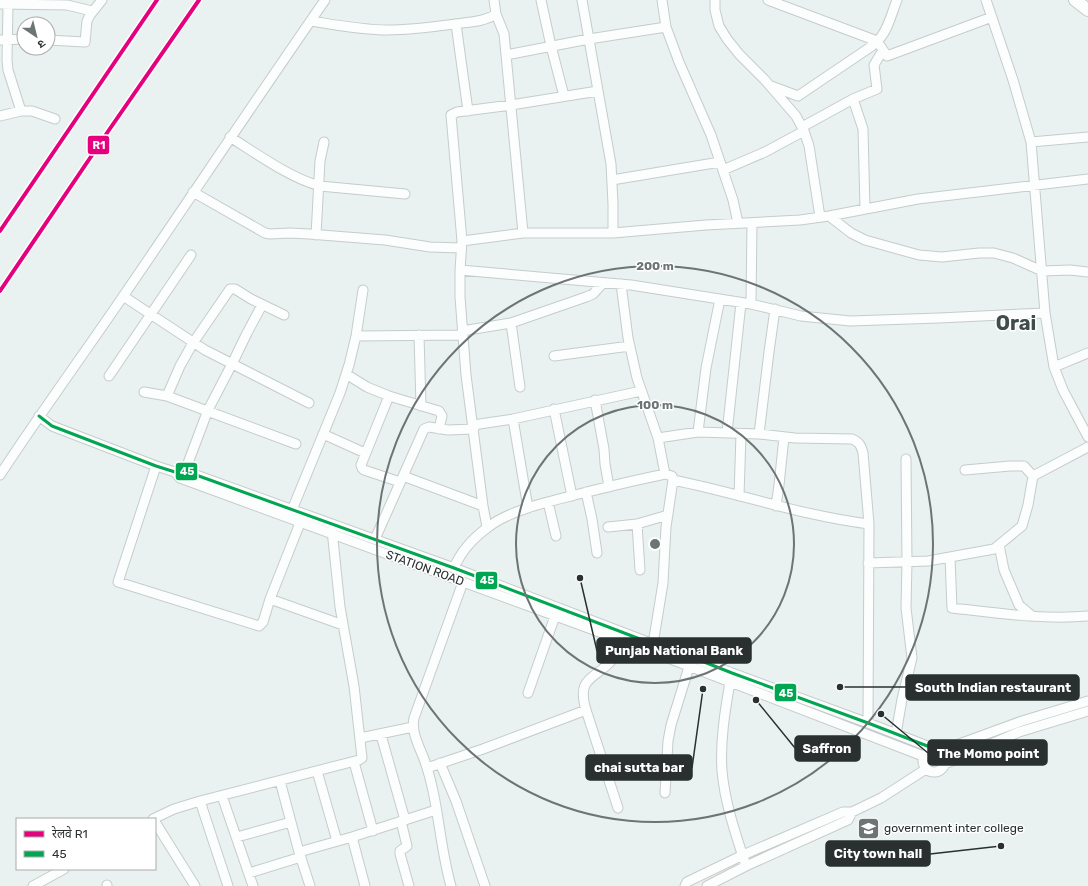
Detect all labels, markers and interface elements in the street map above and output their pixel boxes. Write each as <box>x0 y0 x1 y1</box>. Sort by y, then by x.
north arrow <box>16 16 56 56</box>
text: उ <box>35 37 48 51</box>
line badge: R1 <box>87 135 110 155</box>
text: R1 <box>92 139 106 152</box>
text: 200 m <box>636 259 674 273</box>
district label: Orai <box>996 311 1036 335</box>
text: 100 m <box>637 398 673 412</box>
line badge: 45 <box>175 462 198 481</box>
text: 45 <box>180 465 194 478</box>
centre of rings <box>648 537 662 551</box>
street label: STATION ROAD <box>384 547 466 589</box>
line badge: 45 <box>475 571 498 590</box>
text: 45 <box>480 574 494 587</box>
callout: Punjab National Bank <box>597 638 751 663</box>
text: Punjab National Bank <box>605 643 743 658</box>
callout: South Indian restaurant <box>906 675 1079 700</box>
text: South Indian restaurant <box>915 680 1071 695</box>
line badge: 45 <box>774 683 797 702</box>
text: 45 <box>779 687 793 700</box>
callout: Saffron <box>795 736 860 761</box>
callout: The Momo point <box>928 740 1047 765</box>
text: Saffron <box>803 741 851 756</box>
text: The Momo point <box>937 746 1039 761</box>
callout: chai sutta bar <box>586 755 692 780</box>
text: chai sutta bar <box>594 760 684 775</box>
school or university icon: government inter college <box>855 815 881 841</box>
legend <box>16 818 156 870</box>
place label: government inter college <box>884 821 1024 835</box>
text: रेलवे R1 <box>52 826 88 841</box>
callout: City town hall <box>826 841 930 866</box>
text: City town hall <box>834 846 922 861</box>
text: 45 <box>52 847 67 861</box>

